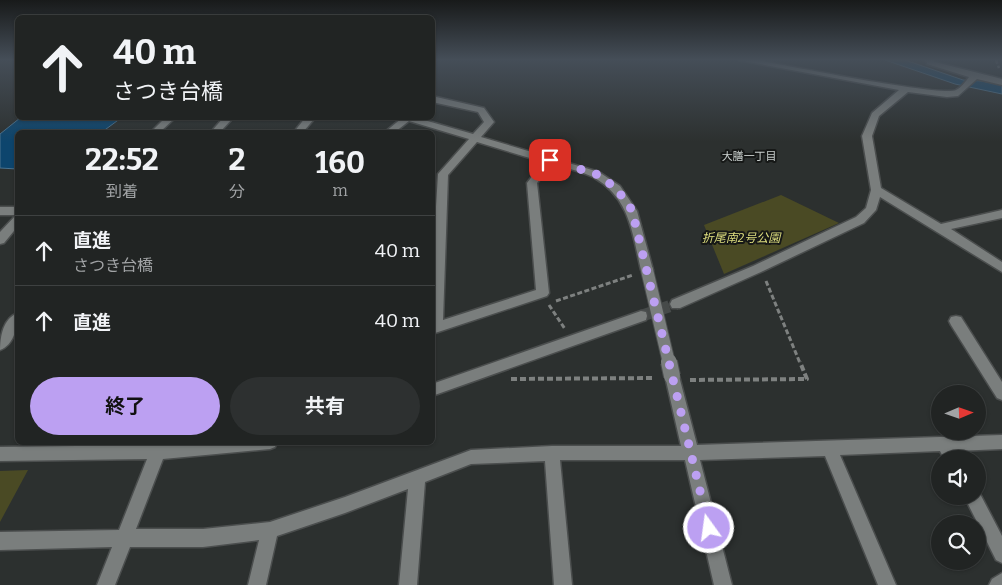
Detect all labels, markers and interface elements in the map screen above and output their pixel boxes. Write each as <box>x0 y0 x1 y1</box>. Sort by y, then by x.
text: 40 m <box>113 31 196 73</box>
icon: ahead <box>30 35 95 100</box>
text: さつき台橋 <box>113 78 223 105</box>
pin <box>529 139 571 181</box>
text: 22:52 <box>85 142 159 178</box>
text: 2 <box>229 142 245 178</box>
text: 160 <box>315 145 365 181</box>
icon: arrive <box>536 146 564 174</box>
district label: 大膳一丁目 <box>722 150 777 163</box>
text: m <box>333 181 348 200</box>
text: 到着 <box>106 182 138 201</box>
text: 分 <box>229 182 245 201</box>
text: 直進 <box>73 229 111 252</box>
park label: 折尾南2号公園 <box>702 231 782 245</box>
icon: ahead <box>30 237 58 265</box>
text: 40 m <box>375 239 420 262</box>
text: さつき台橋 <box>73 256 153 275</box>
icon: ahead <box>30 307 58 335</box>
text: 40 m <box>375 309 420 332</box>
text: 直進 <box>73 311 111 334</box>
button: 終了 <box>30 377 220 435</box>
button: 共有 <box>230 377 420 435</box>
north arrow <box>931 385 986 440</box>
map controls <box>931 385 986 570</box>
button: sound <box>931 450 986 505</box>
position arrow <box>682 501 734 553</box>
button: search <box>931 515 986 570</box>

